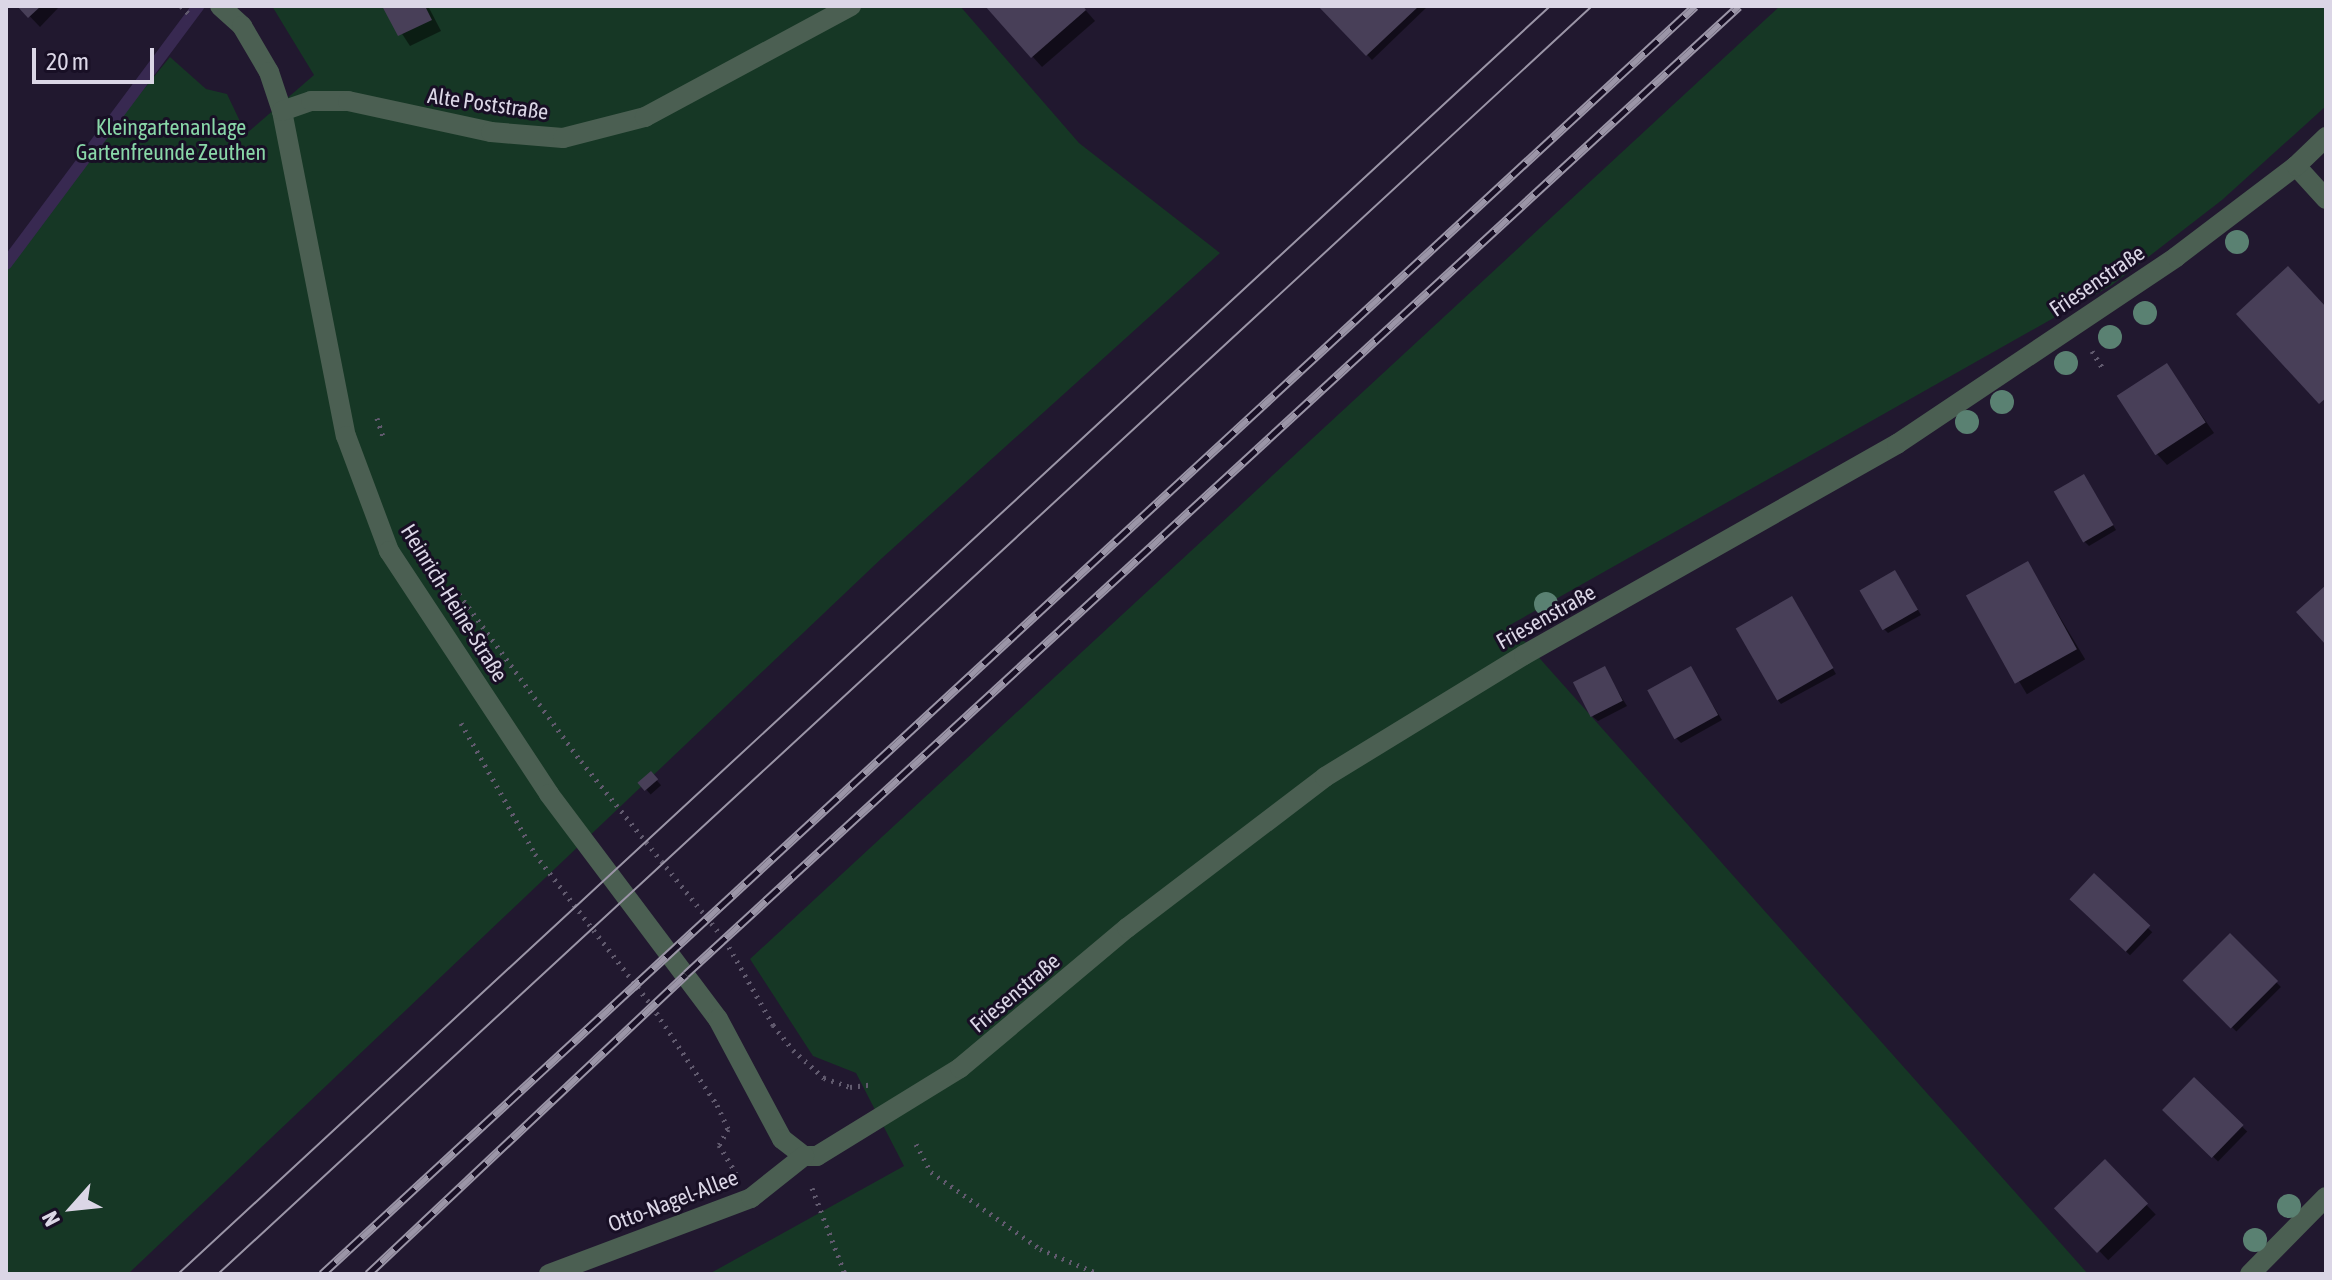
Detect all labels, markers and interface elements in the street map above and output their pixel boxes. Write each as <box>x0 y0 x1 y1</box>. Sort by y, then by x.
scale bar <box>36 32 158 82</box>
text: 20 m <box>46 48 89 75</box>
street label: Alte Poststraße <box>426 82 550 126</box>
park label: Kleingartenanlage Gartenfreunde Zeuthen <box>76 114 266 166</box>
street label: Friesenstraße <box>2044 240 2150 322</box>
street label: Heinrich-Heine-Straße <box>395 519 513 687</box>
street label: Friesenstraße <box>1492 579 1600 655</box>
street label: Friesenstraße <box>965 948 1065 1038</box>
street label: Otto-Nagel-Allee <box>604 1164 742 1238</box>
north arrow <box>32 1168 112 1248</box>
text: N <box>36 1207 65 1231</box>

